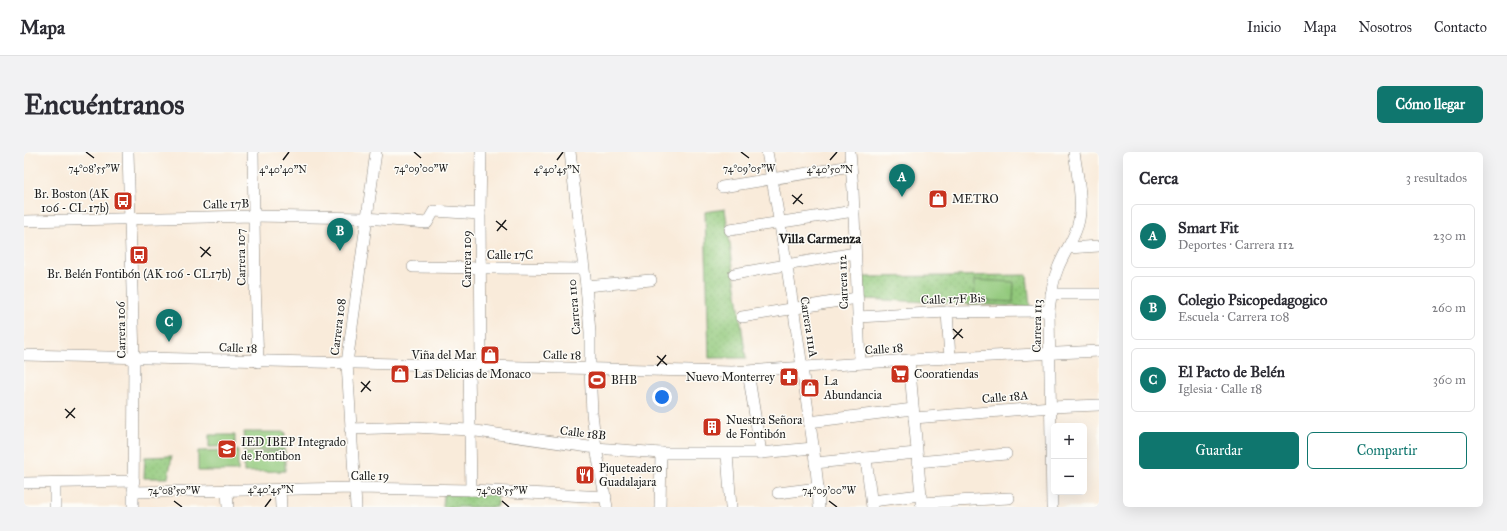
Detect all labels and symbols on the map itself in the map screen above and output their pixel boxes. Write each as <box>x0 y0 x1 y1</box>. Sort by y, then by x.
text: 74°08'55"W <box>68 163 120 175</box>
text: 74°09'00"W <box>394 163 448 175</box>
text: 74°09'05"W <box>723 163 776 175</box>
text: 4°40'40"N <box>259 164 307 176</box>
text: 4°40'45"N <box>534 164 581 176</box>
text: 4°40'50"N <box>807 164 854 176</box>
pin: A <box>889 164 915 197</box>
place label: Br. Boston (AK 106 - CL 17b) <box>34 187 109 215</box>
shop icon: METRO <box>927 188 949 210</box>
bus stop icon: Br. Boston (AK 106 - CL 17b) <box>112 190 134 212</box>
place label: METRO <box>952 192 999 206</box>
street label: Calle 17B <box>203 196 249 212</box>
pin: B <box>327 218 353 251</box>
street label: Carrera 107 <box>234 228 248 286</box>
street label: Carrera 109 <box>460 230 474 288</box>
district label: Villa Carmenza <box>778 231 861 247</box>
bus stop icon: Br. Belén Fontibón (AK 106 - CL17b) <box>128 244 150 266</box>
street label: Calle 17C <box>487 248 533 262</box>
street label: Carrera 112 <box>835 254 851 310</box>
place label: Br. Belén Fontibón (AK 106 - CL17b) <box>47 267 231 281</box>
street label: Carrera 110 <box>565 279 583 335</box>
street label: Calle 17F Bis <box>921 291 985 307</box>
street label: Carrera 111A <box>797 295 821 359</box>
street label: Carrera 108 <box>328 298 348 356</box>
street label: Carrera 113 <box>1030 299 1044 353</box>
street label: Carrera 106 <box>113 300 128 359</box>
pin: C <box>156 309 182 342</box>
street label: Calle 18 <box>219 340 257 356</box>
street label: Calle 18 <box>864 341 904 357</box>
shop icon: Viña del Mar <box>479 344 501 366</box>
place label: Viña del Mar <box>410 348 476 362</box>
street label: Calle 18 <box>543 348 581 362</box>
shop icon: Las Delicias de Monaco <box>389 363 411 385</box>
supermarket icon: Cooratiendas <box>889 363 911 385</box>
pharmacy icon: Nuevo Monterrey <box>778 366 800 388</box>
place label: Las Delicias de Monaco <box>414 367 531 381</box>
place label: Cooratiendas <box>914 367 978 381</box>
sports icon: BHB <box>586 369 608 391</box>
place label: Nuevo Monterrey <box>686 370 775 384</box>
place label: BHB <box>611 373 637 387</box>
place label: La Abundancia <box>823 374 883 402</box>
shop icon: La Abundancia <box>799 377 821 399</box>
your location <box>652 387 672 407</box>
street label: Calle 18A <box>981 388 1029 406</box>
place label: Nuestra Señora de Fontibón <box>726 413 803 441</box>
building icon: Nuestra Señora de Fontibón <box>701 416 723 438</box>
street label: Calle 18B <box>559 423 607 443</box>
place label: IED IBEP Integrado de Fontibon <box>241 435 346 463</box>
school or university icon: IED IBEP Integrado de Fontibon <box>216 438 238 460</box>
place label: Piqueteadero Guadalajara <box>599 461 662 489</box>
restaurant icon: Piqueteadero Guadalajara <box>574 464 596 486</box>
street label: Calle 19 <box>351 469 389 483</box>
text: 4°40'45"N <box>248 484 295 496</box>
text: 74°08'50"W <box>148 485 201 497</box>
text: 74°08'55"W <box>476 485 528 497</box>
text: 74°09'00"W <box>802 485 856 497</box>

